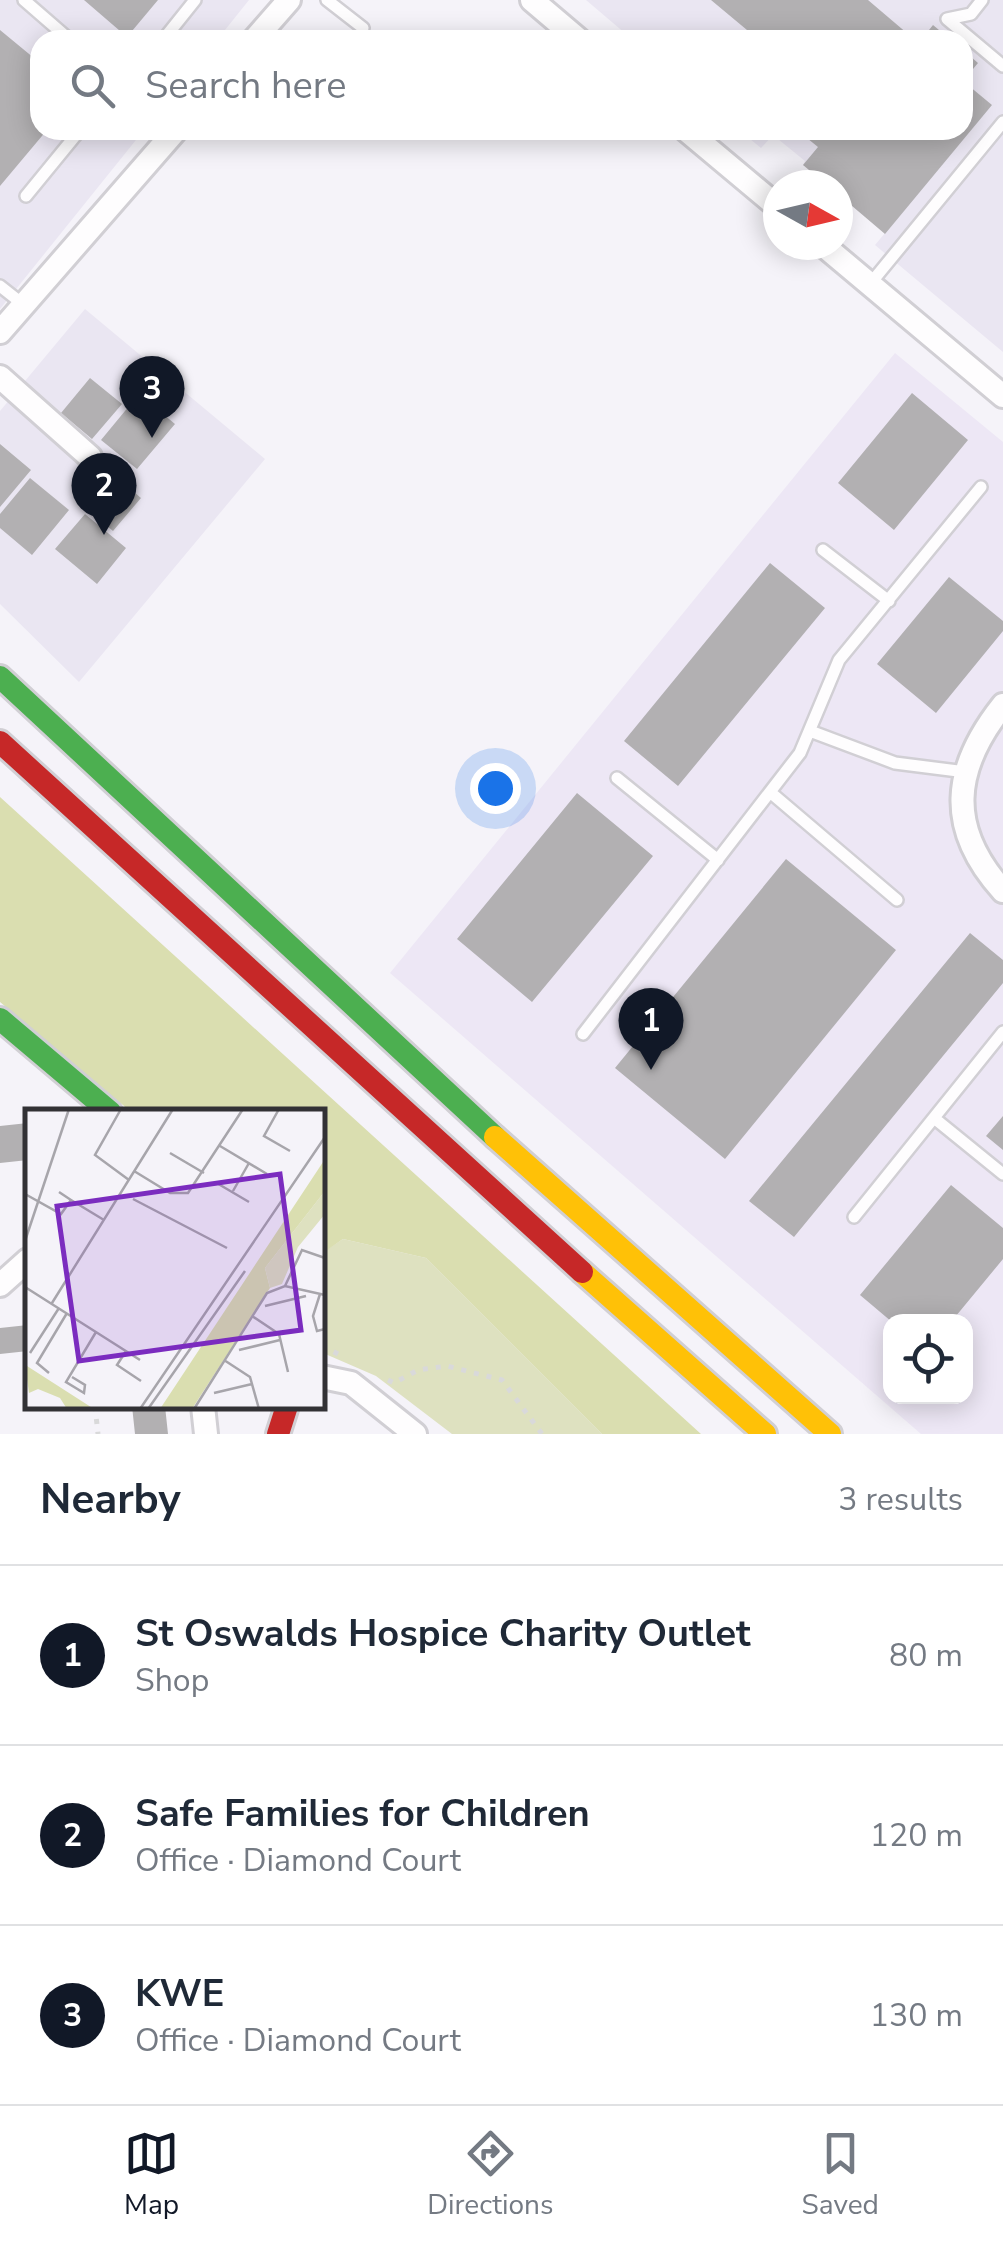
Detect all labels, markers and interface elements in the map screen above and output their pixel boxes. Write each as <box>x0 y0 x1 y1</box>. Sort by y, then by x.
search box <box>30 30 973 140</box>
icon: search <box>65 58 120 113</box>
text: Search here <box>145 60 346 111</box>
north arrow <box>763 170 853 260</box>
pin: 3 <box>120 356 184 438</box>
pin: 2 <box>72 452 136 535</box>
your location <box>470 763 521 814</box>
pin: 1 <box>618 988 684 1070</box>
inset map <box>25 1109 325 1409</box>
map controls <box>883 1314 973 1404</box>
button: locate <box>883 1314 973 1404</box>
text: Nearby <box>40 1471 181 1528</box>
text: 3 results <box>838 1478 963 1521</box>
text: St Oswalds Hospice Charity Outlet <box>135 1608 751 1659</box>
text: 1 <box>63 1634 82 1677</box>
text: 80 m <box>889 1634 963 1677</box>
text: Shop <box>135 1659 209 1702</box>
text: Safe Families for Children <box>135 1788 590 1839</box>
text: 2 <box>63 1814 82 1857</box>
text: 120 m <box>870 1814 963 1857</box>
text: Office · Diamond Court <box>135 1839 461 1882</box>
text: KWE <box>135 1968 224 2019</box>
text: 3 <box>63 1994 82 2037</box>
text: 130 m <box>870 1994 963 2037</box>
text: Office · Diamond Court <box>135 2019 461 2062</box>
tab: Map <box>124 2126 179 2224</box>
tab: Directions <box>427 2126 553 2224</box>
tab: Saved <box>802 2126 879 2224</box>

